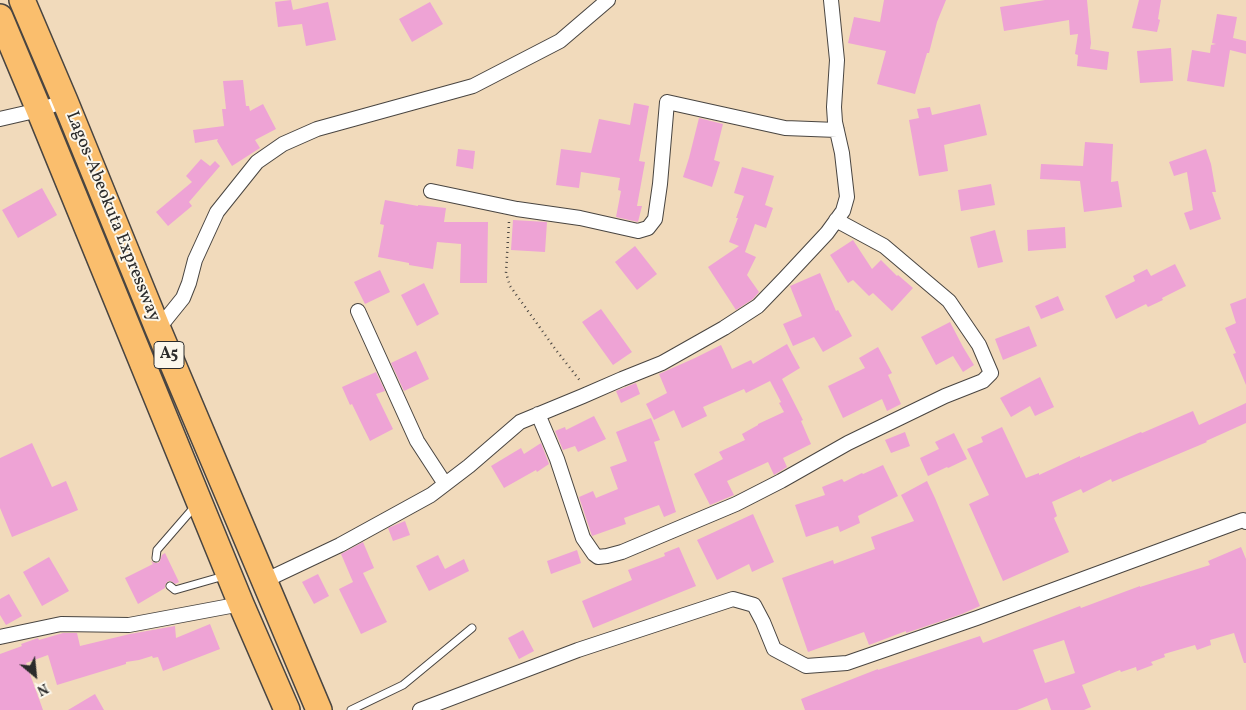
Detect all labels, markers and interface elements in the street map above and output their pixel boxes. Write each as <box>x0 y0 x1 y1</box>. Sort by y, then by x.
street label: Lagos-Abeokuta Expressway <box>60 109 164 325</box>
road number: A5 <box>154 342 184 368</box>
north arrow <box>10 650 60 700</box>
text: N <box>33 678 51 699</box>

